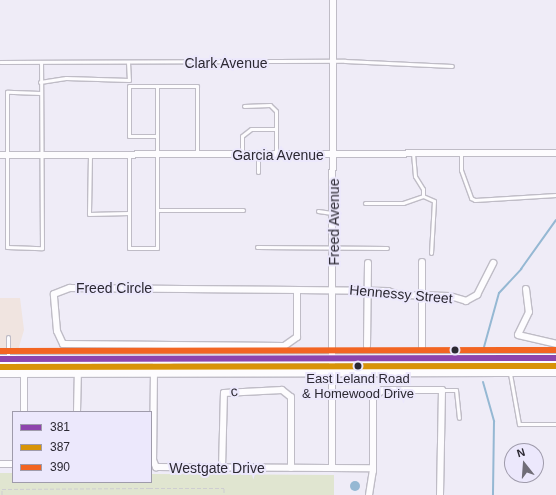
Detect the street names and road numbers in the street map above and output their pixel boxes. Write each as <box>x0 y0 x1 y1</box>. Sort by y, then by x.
street label: Clark Avenue <box>184 55 268 71</box>
street label: Garcia Avenue <box>232 147 324 163</box>
street label: Freed Avenue <box>326 178 342 266</box>
street label: Freed Circle <box>76 280 152 296</box>
street label: Hennessy Street <box>349 281 453 307</box>
street label: c <box>229 382 239 400</box>
street label: Westgate Drive <box>169 460 265 476</box>

